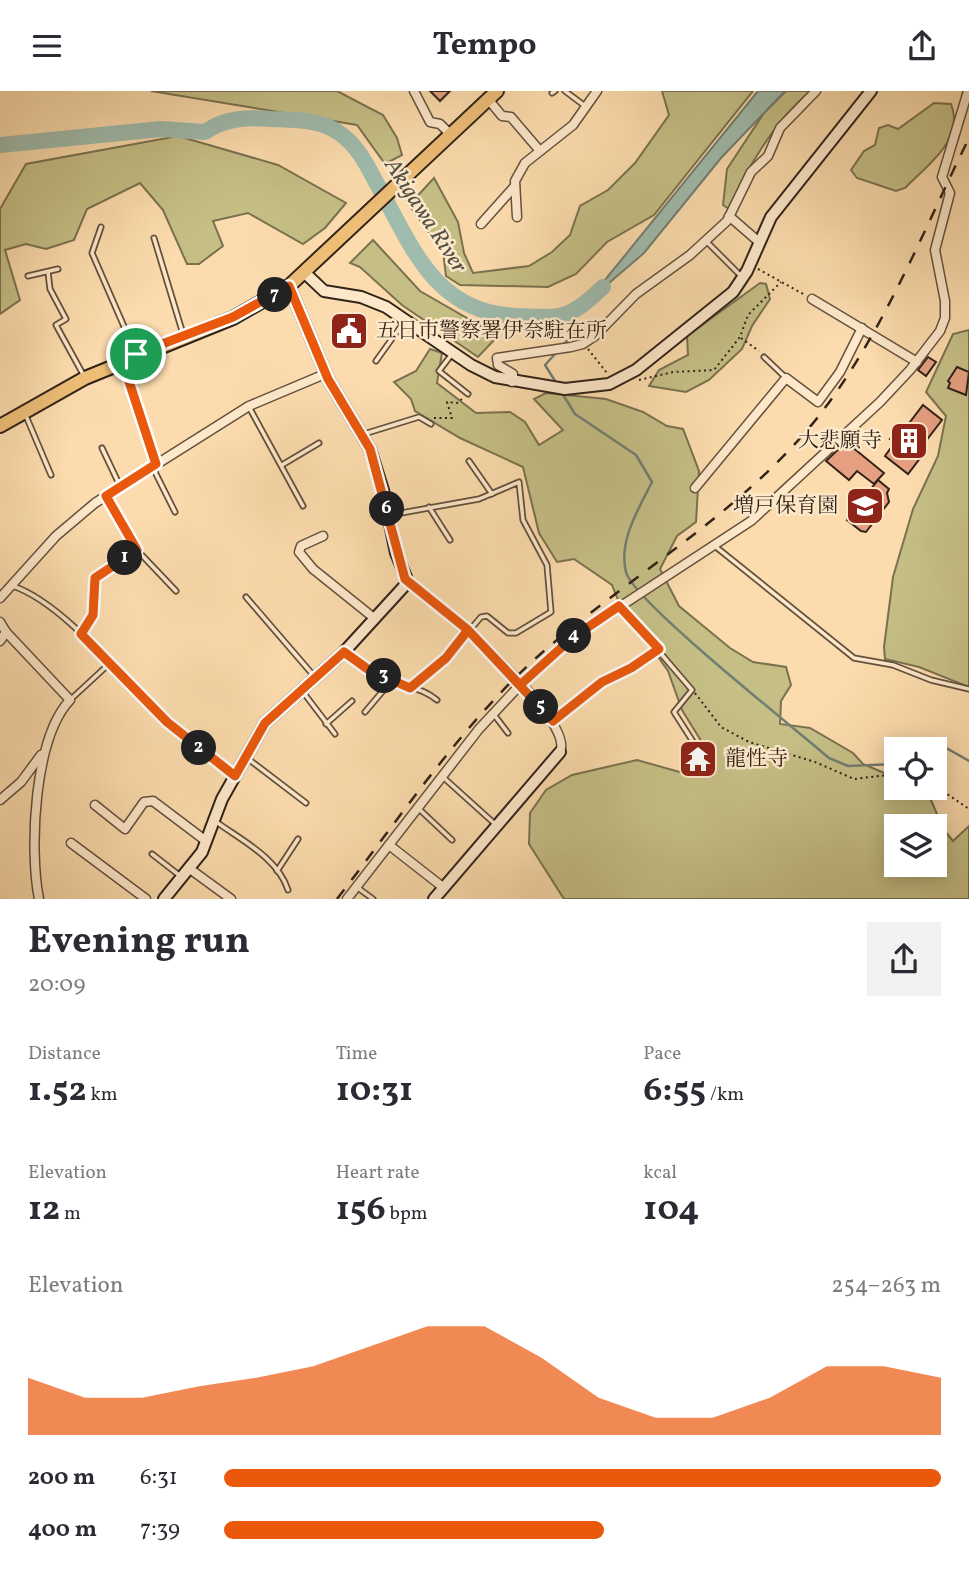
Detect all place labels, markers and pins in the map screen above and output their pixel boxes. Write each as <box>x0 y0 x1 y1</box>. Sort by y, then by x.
pin: 7 <box>258 277 292 313</box>
public building icon: 五日市警察署伊奈駐在所 <box>328 310 370 352</box>
place label: 五日市警察署伊奈駐在所 <box>376 317 607 346</box>
pin <box>106 324 166 384</box>
building icon: 大悲願寺 <box>888 420 930 462</box>
place label: 大悲願寺 <box>798 427 882 456</box>
school or university icon: 増戸保育園 <box>844 485 886 527</box>
pin: 6 <box>370 491 404 527</box>
place label: 増戸保育園 <box>733 492 838 521</box>
pin: 1 <box>108 540 142 575</box>
pin: 4 <box>556 619 592 653</box>
pin: 3 <box>366 659 402 693</box>
pin: 5 <box>524 689 558 725</box>
pin: 2 <box>182 731 216 765</box>
temple icon: 龍性寺 <box>677 738 719 780</box>
place label: 龍性寺 <box>725 745 788 774</box>

